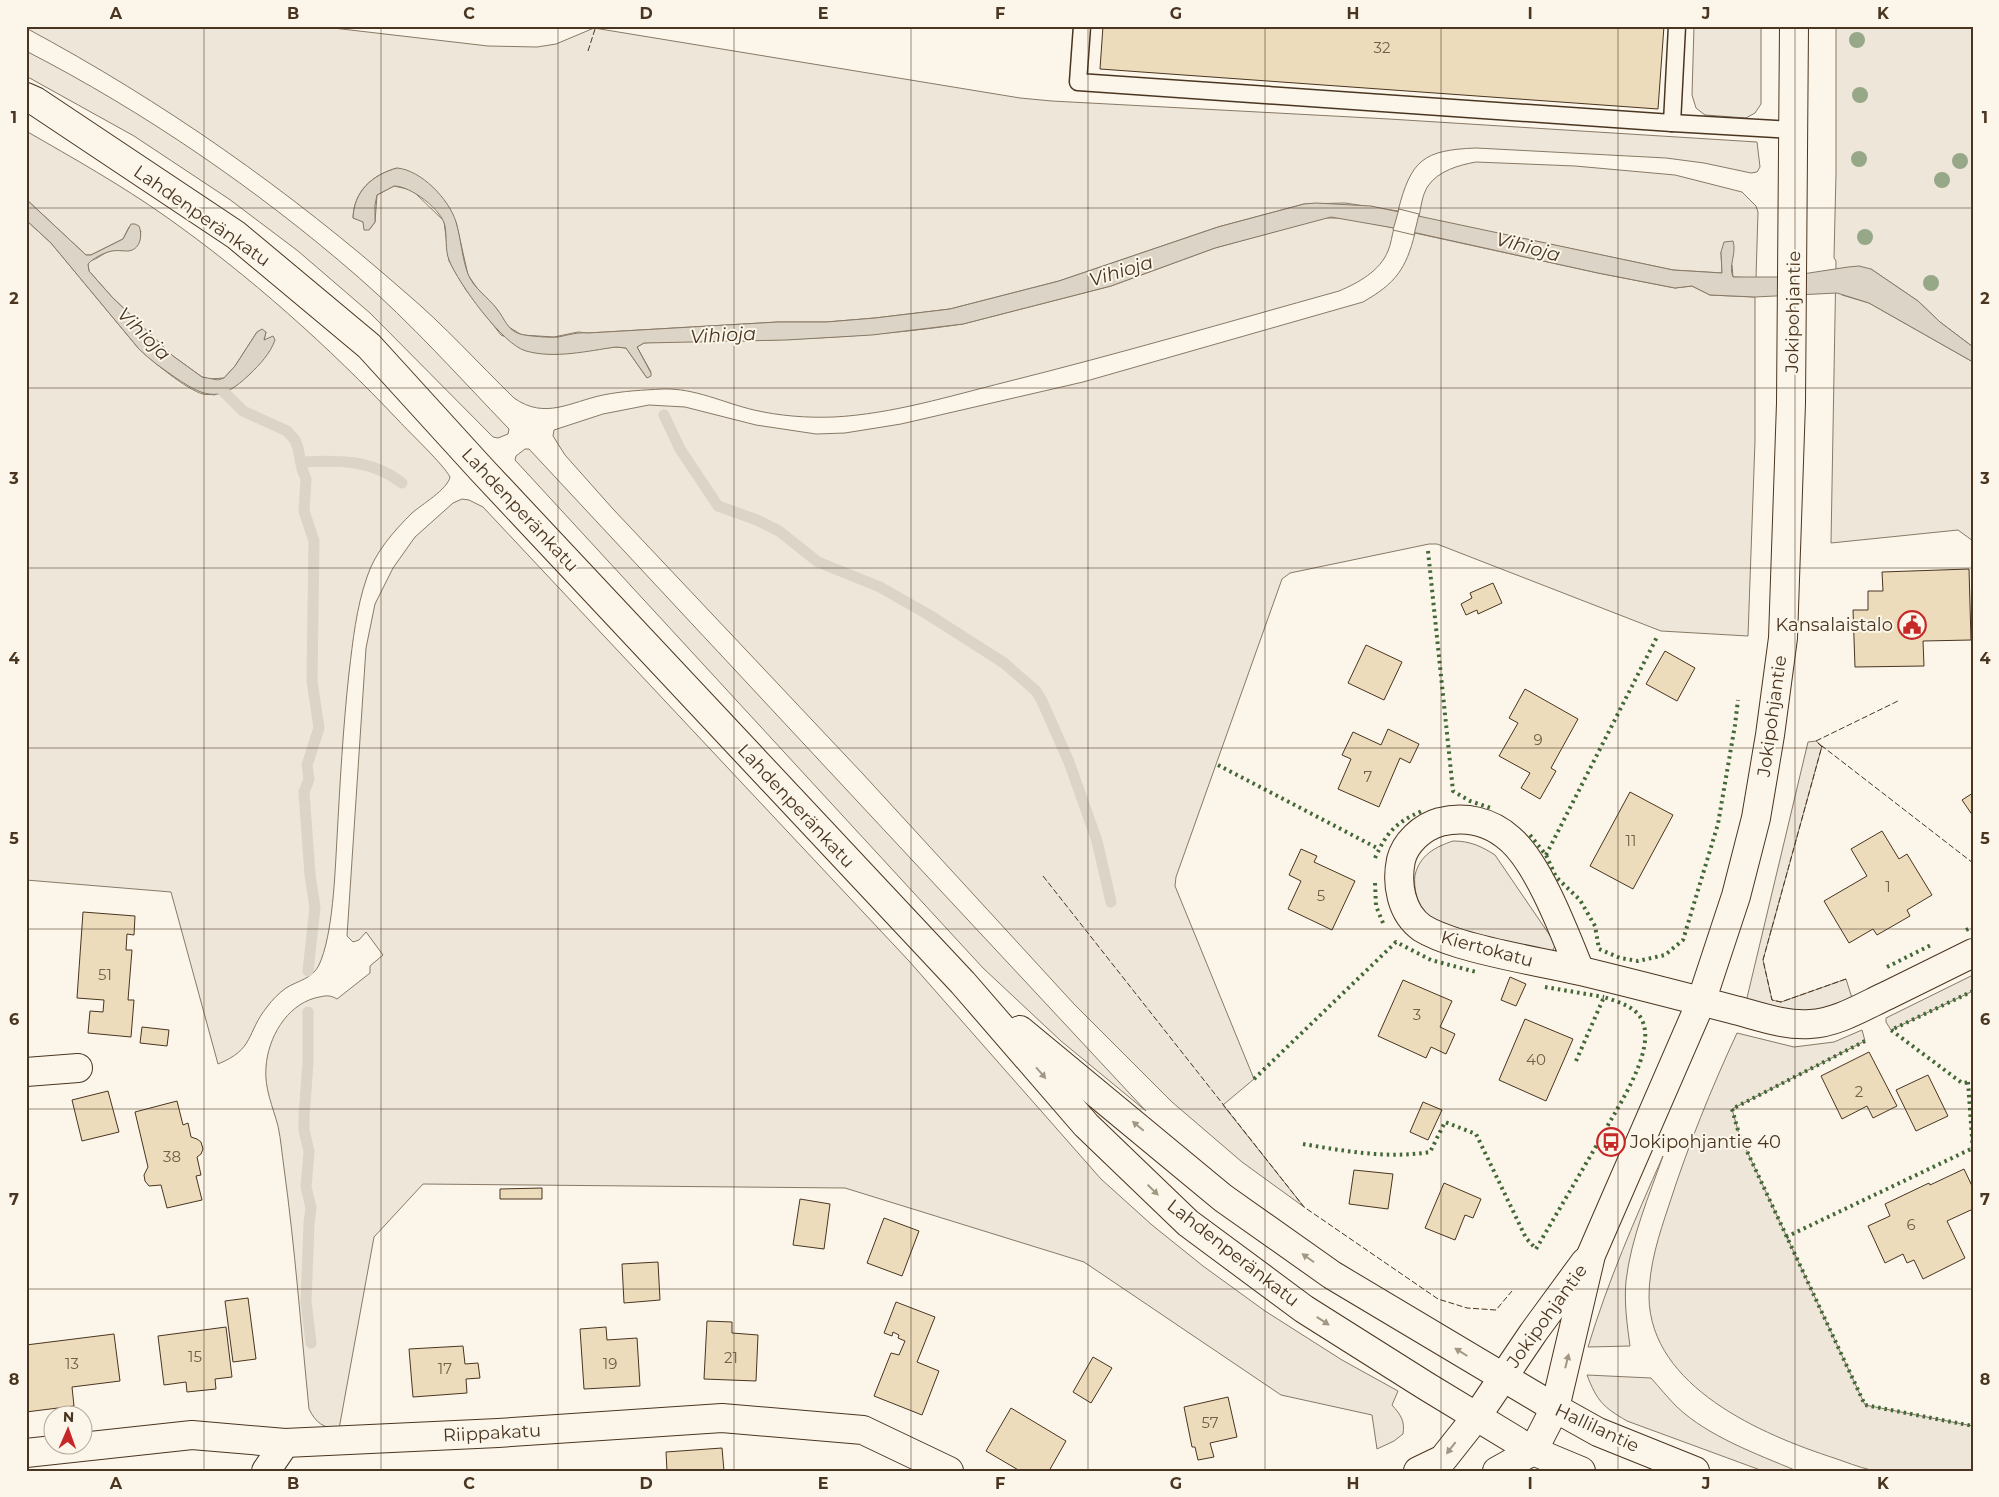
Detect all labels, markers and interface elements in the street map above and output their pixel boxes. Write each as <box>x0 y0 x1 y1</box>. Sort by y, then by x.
text: A <box>109 4 123 23</box>
text: B <box>287 4 299 23</box>
text: C <box>463 4 475 23</box>
text: D <box>639 4 653 23</box>
text: E <box>818 4 828 23</box>
text: F <box>995 4 1005 23</box>
text: G <box>1170 4 1182 23</box>
text: H <box>1347 4 1359 23</box>
text: I <box>1527 4 1533 23</box>
text: J <box>1701 4 1710 23</box>
text: K <box>1877 4 1890 23</box>
house number: 32 <box>1374 38 1390 57</box>
text: 1 <box>11 108 17 127</box>
text: 1 <box>1982 108 1988 127</box>
street label: Lahdenperänkatu <box>130 161 274 271</box>
water label: Vihioja <box>1493 227 1563 267</box>
water label: Vihioja <box>1086 250 1156 292</box>
street label: Jokipohjantie <box>1781 251 1805 374</box>
text: 2 <box>9 289 19 308</box>
text: 2 <box>1980 289 1990 308</box>
water label: Vihioja <box>113 303 176 366</box>
water label: Vihioja <box>689 322 757 348</box>
street label: Lahdenperänkatu <box>457 443 583 577</box>
text: 3 <box>8 469 19 488</box>
text: 3 <box>1979 469 1990 488</box>
public building icon: Kansalaistalo <box>1897 610 1927 640</box>
place label: Kansalaistalo <box>1775 614 1893 636</box>
text: 4 <box>8 649 20 668</box>
text: 4 <box>1979 649 1991 668</box>
street label: Jokipohjantie <box>1752 654 1791 779</box>
house number: 9 <box>1533 730 1543 749</box>
street label: Lahdenperänkatu <box>733 739 859 873</box>
house number: 7 <box>1364 767 1373 786</box>
text: 5 <box>9 829 19 848</box>
text: 5 <box>1980 829 1990 848</box>
house number: 11 <box>1626 831 1636 850</box>
house number: 1 <box>1885 877 1891 896</box>
house number: 5 <box>1317 886 1325 905</box>
street label: Kiertokatu <box>1438 926 1536 972</box>
house number: 51 <box>98 965 112 984</box>
house number: 3 <box>1413 1005 1421 1024</box>
text: 6 <box>9 1010 19 1029</box>
text: 6 <box>1980 1010 1990 1029</box>
house number: 40 <box>1526 1050 1546 1069</box>
one-way arrow <box>1035 1066 1046 1079</box>
house number: 2 <box>1855 1082 1863 1101</box>
one-way arrow <box>1132 1121 1145 1132</box>
bus stop icon: Jokipohjantie 40 <box>1596 1127 1626 1157</box>
place label: Jokipohjantie 40 <box>1629 1131 1781 1153</box>
house number: 38 <box>163 1147 181 1166</box>
one-way arrow <box>1147 1184 1159 1196</box>
text: 7 <box>9 1190 19 1209</box>
text: 7 <box>1980 1190 1990 1209</box>
street label: Lahdenperänkatu <box>1163 1195 1303 1311</box>
house number: 6 <box>1906 1215 1916 1234</box>
one-way arrow <box>1301 1253 1315 1263</box>
street label: Jokipohjantie <box>1502 1260 1592 1373</box>
one-way arrow <box>1317 1316 1330 1326</box>
house number: 15 <box>188 1347 202 1366</box>
one-way arrow <box>1455 1347 1468 1356</box>
house number: 21 <box>724 1348 738 1367</box>
house number: 13 <box>65 1354 79 1373</box>
house number: 19 <box>603 1354 617 1373</box>
one-way arrow <box>1563 1354 1571 1369</box>
house number: 17 <box>438 1359 452 1378</box>
text: 8 <box>9 1370 19 1389</box>
text: 8 <box>1980 1370 1990 1389</box>
street label: Hallilantie <box>1551 1399 1643 1457</box>
north arrow <box>42 1404 92 1454</box>
text: N <box>62 1408 74 1426</box>
house number: 57 <box>1201 1413 1219 1432</box>
street label: Riippakatu <box>442 1419 542 1447</box>
one-way arrow <box>1446 1441 1457 1454</box>
text: A <box>109 1474 123 1493</box>
text: B <box>287 1474 299 1493</box>
text: C <box>463 1474 475 1493</box>
text: D <box>639 1474 653 1493</box>
text: E <box>818 1474 828 1493</box>
text: F <box>995 1474 1005 1493</box>
text: G <box>1170 1474 1182 1493</box>
text: H <box>1347 1474 1359 1493</box>
text: I <box>1527 1474 1533 1493</box>
text: J <box>1701 1474 1710 1493</box>
text: K <box>1877 1474 1890 1493</box>

